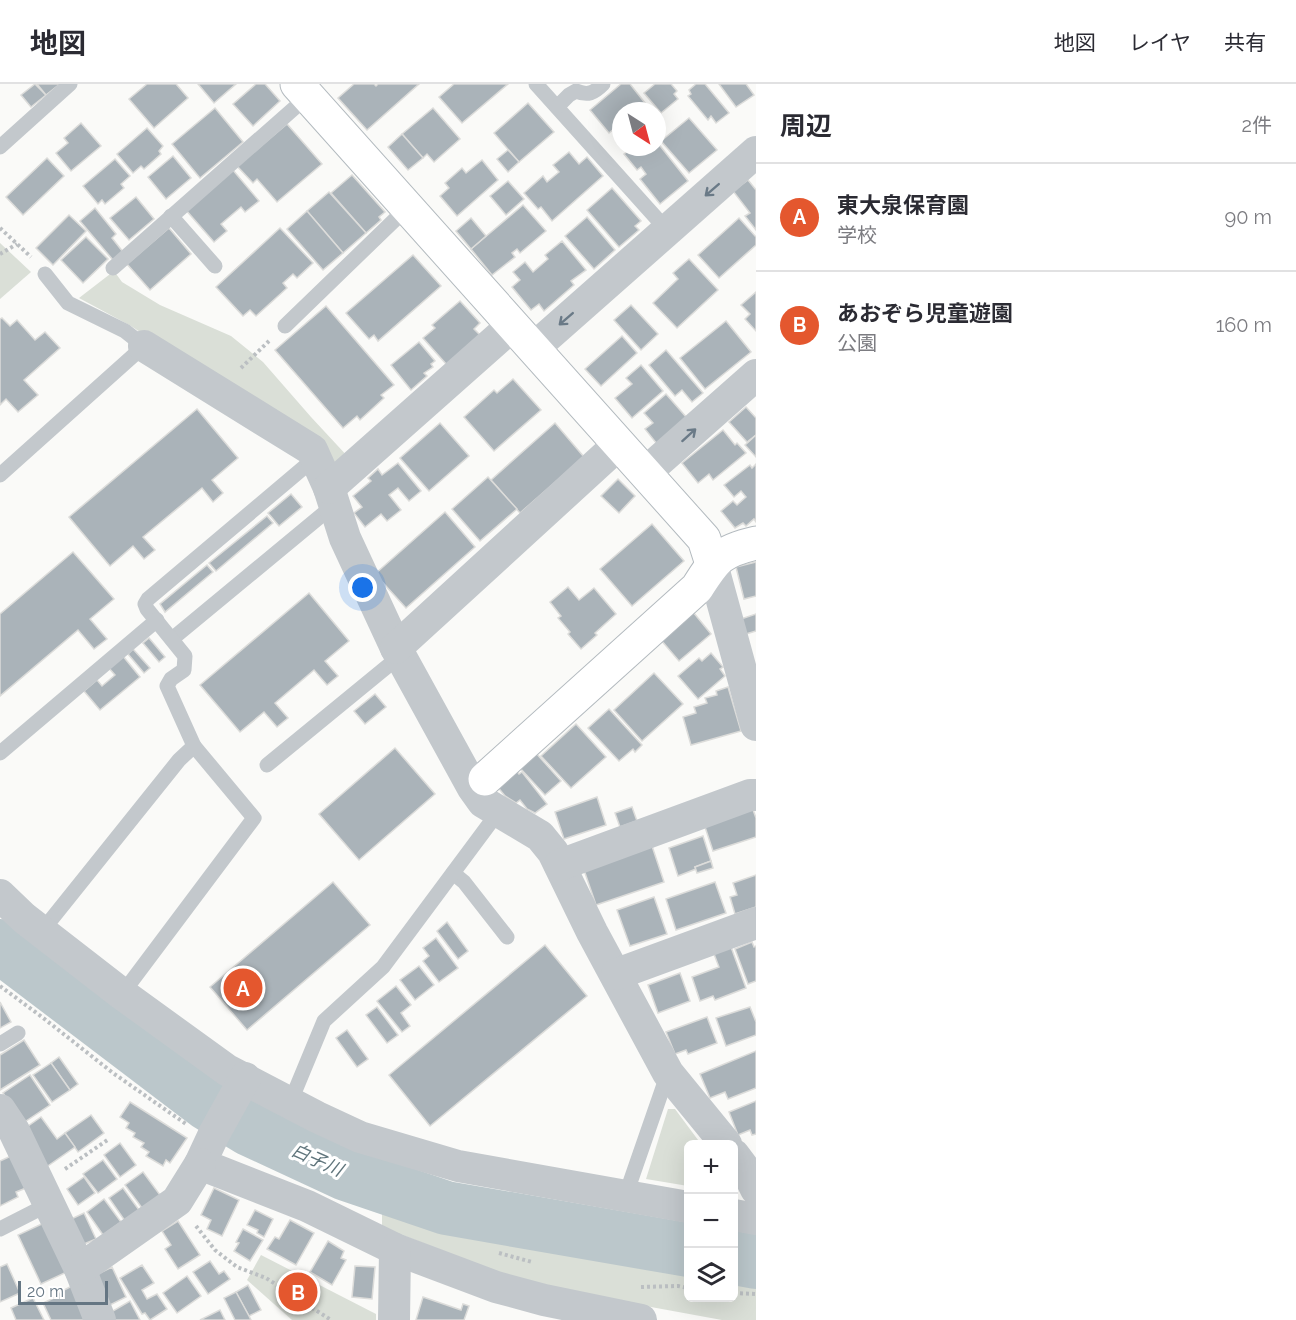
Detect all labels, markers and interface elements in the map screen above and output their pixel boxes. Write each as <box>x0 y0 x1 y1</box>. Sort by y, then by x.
text: 地図 <box>30 27 86 60</box>
text: 地図 <box>1054 30 1096 55</box>
text: レイヤ <box>1129 30 1191 55</box>
text: 共有 <box>1224 30 1266 55</box>
north arrow <box>612 102 666 156</box>
text: 周辺 <box>780 111 832 141</box>
text: 2件 <box>1242 113 1272 137</box>
one-way arrow <box>705 183 720 197</box>
text: 東大泉保育園 <box>837 192 969 218</box>
text: A <box>793 205 806 229</box>
text: 90 m <box>1225 205 1272 229</box>
text: 学校 <box>837 223 877 247</box>
text: あおぞら児童遊園 <box>837 300 1013 326</box>
one-way arrow <box>559 312 574 326</box>
text: B <box>793 313 806 337</box>
text: 160 m <box>1216 313 1272 337</box>
text: 公園 <box>837 331 877 355</box>
one-way arrow <box>681 428 696 442</box>
your location <box>348 573 377 602</box>
pin: A <box>224 966 262 1010</box>
water label: 白子川 <box>288 1139 348 1181</box>
map controls <box>684 1140 738 1302</box>
button: + <box>684 1140 738 1194</box>
button: − <box>684 1194 738 1248</box>
button: layers <box>684 1248 738 1302</box>
pin: B <box>278 1270 318 1314</box>
scale bar <box>18 1278 108 1306</box>
text: 20 m <box>27 1282 64 1301</box>

